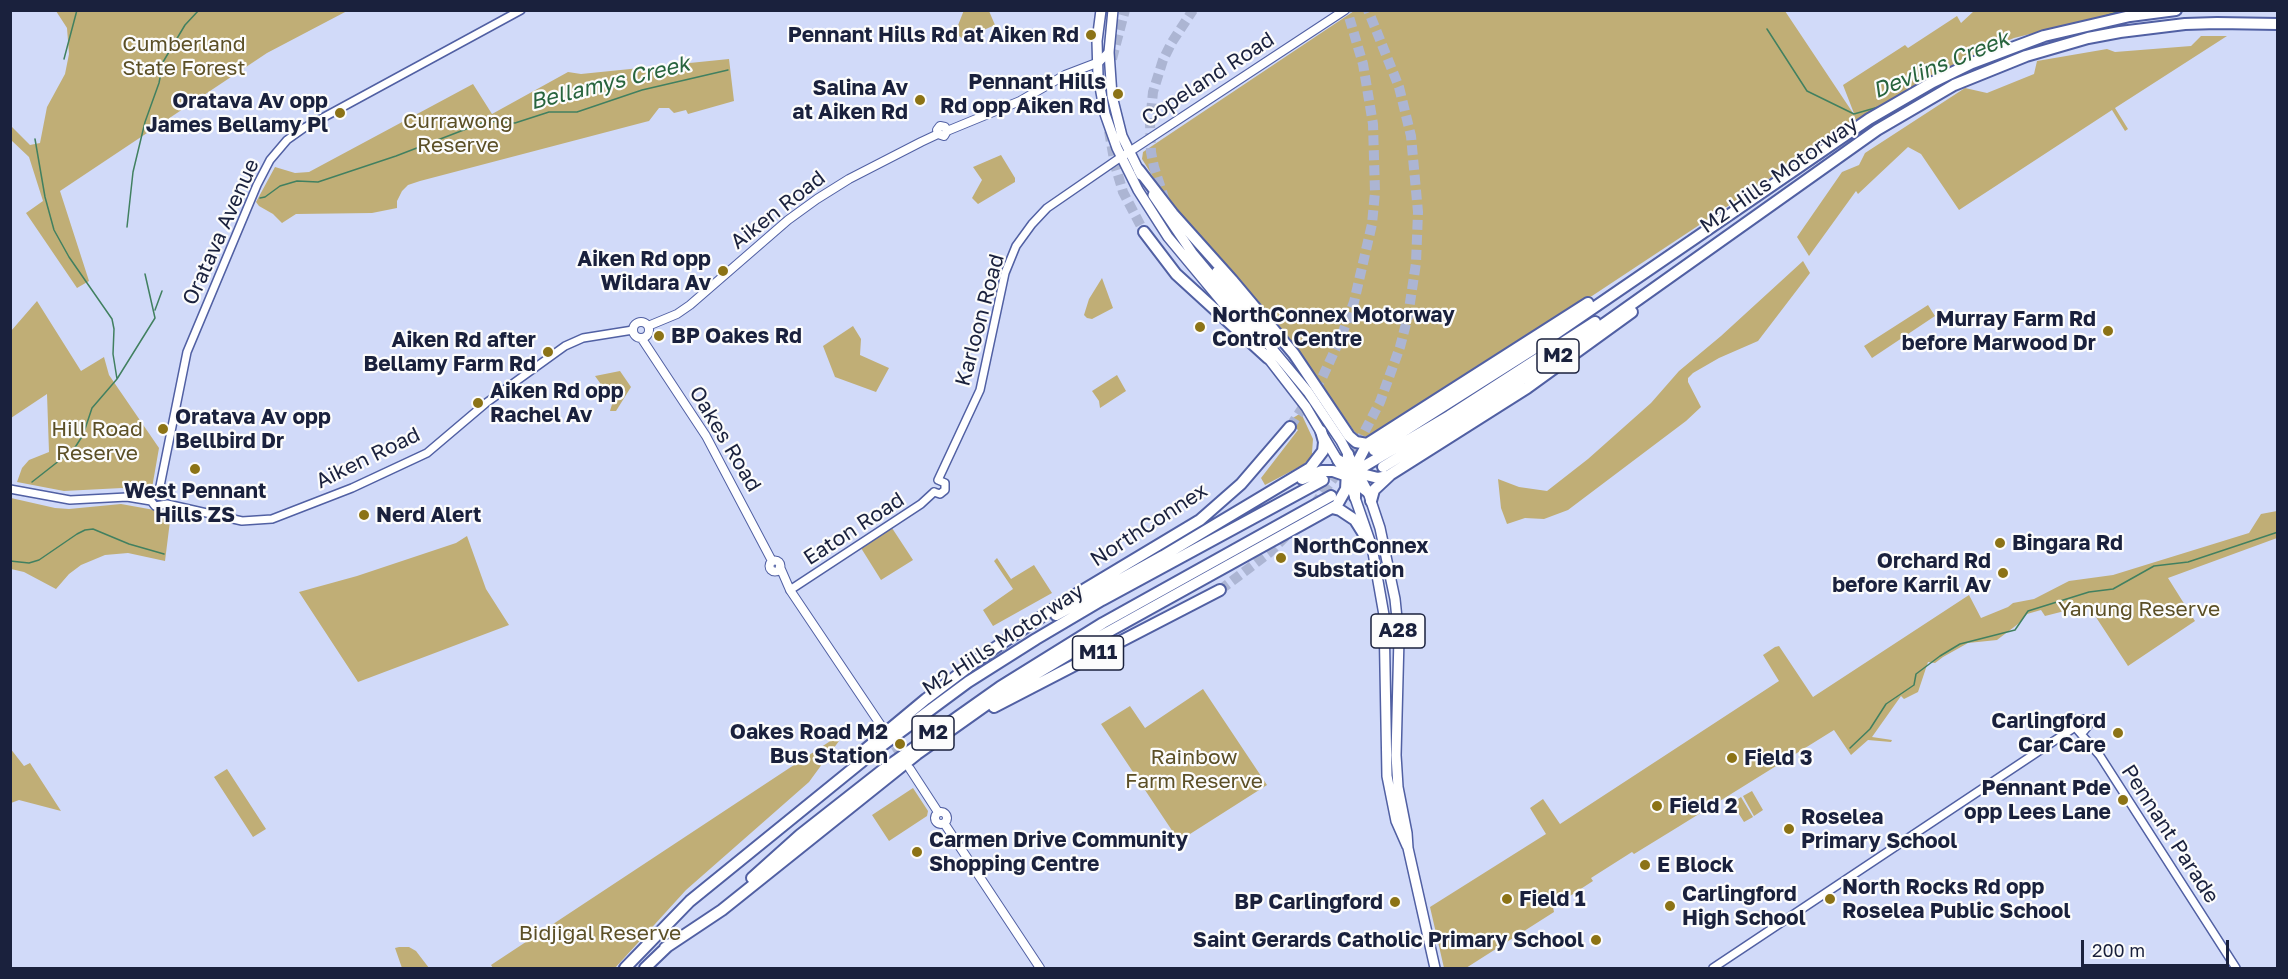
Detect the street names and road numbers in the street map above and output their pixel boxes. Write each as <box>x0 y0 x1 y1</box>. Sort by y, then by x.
street label: Copeland Road <box>1137 27 1279 131</box>
street label: M2 Hills Motorway <box>1695 111 1863 239</box>
street label: Oratava Avenue <box>177 155 265 309</box>
street label: Aiken Road <box>726 165 830 255</box>
street label: Karloon Road <box>950 251 1010 389</box>
road number: M2 <box>1537 339 1579 373</box>
street label: Oakes Road <box>684 382 766 496</box>
street label: Aiken Road <box>312 422 424 494</box>
street label: NorthConnex <box>1086 478 1212 572</box>
street label: Eaton Road <box>799 487 909 571</box>
street label: M2 Hills Motorway <box>918 579 1088 701</box>
road number: A28 <box>1371 614 1425 648</box>
road number: M11 <box>1072 636 1124 670</box>
road number: M2 <box>912 716 954 750</box>
street label: Pennant Parade <box>2116 760 2224 908</box>

